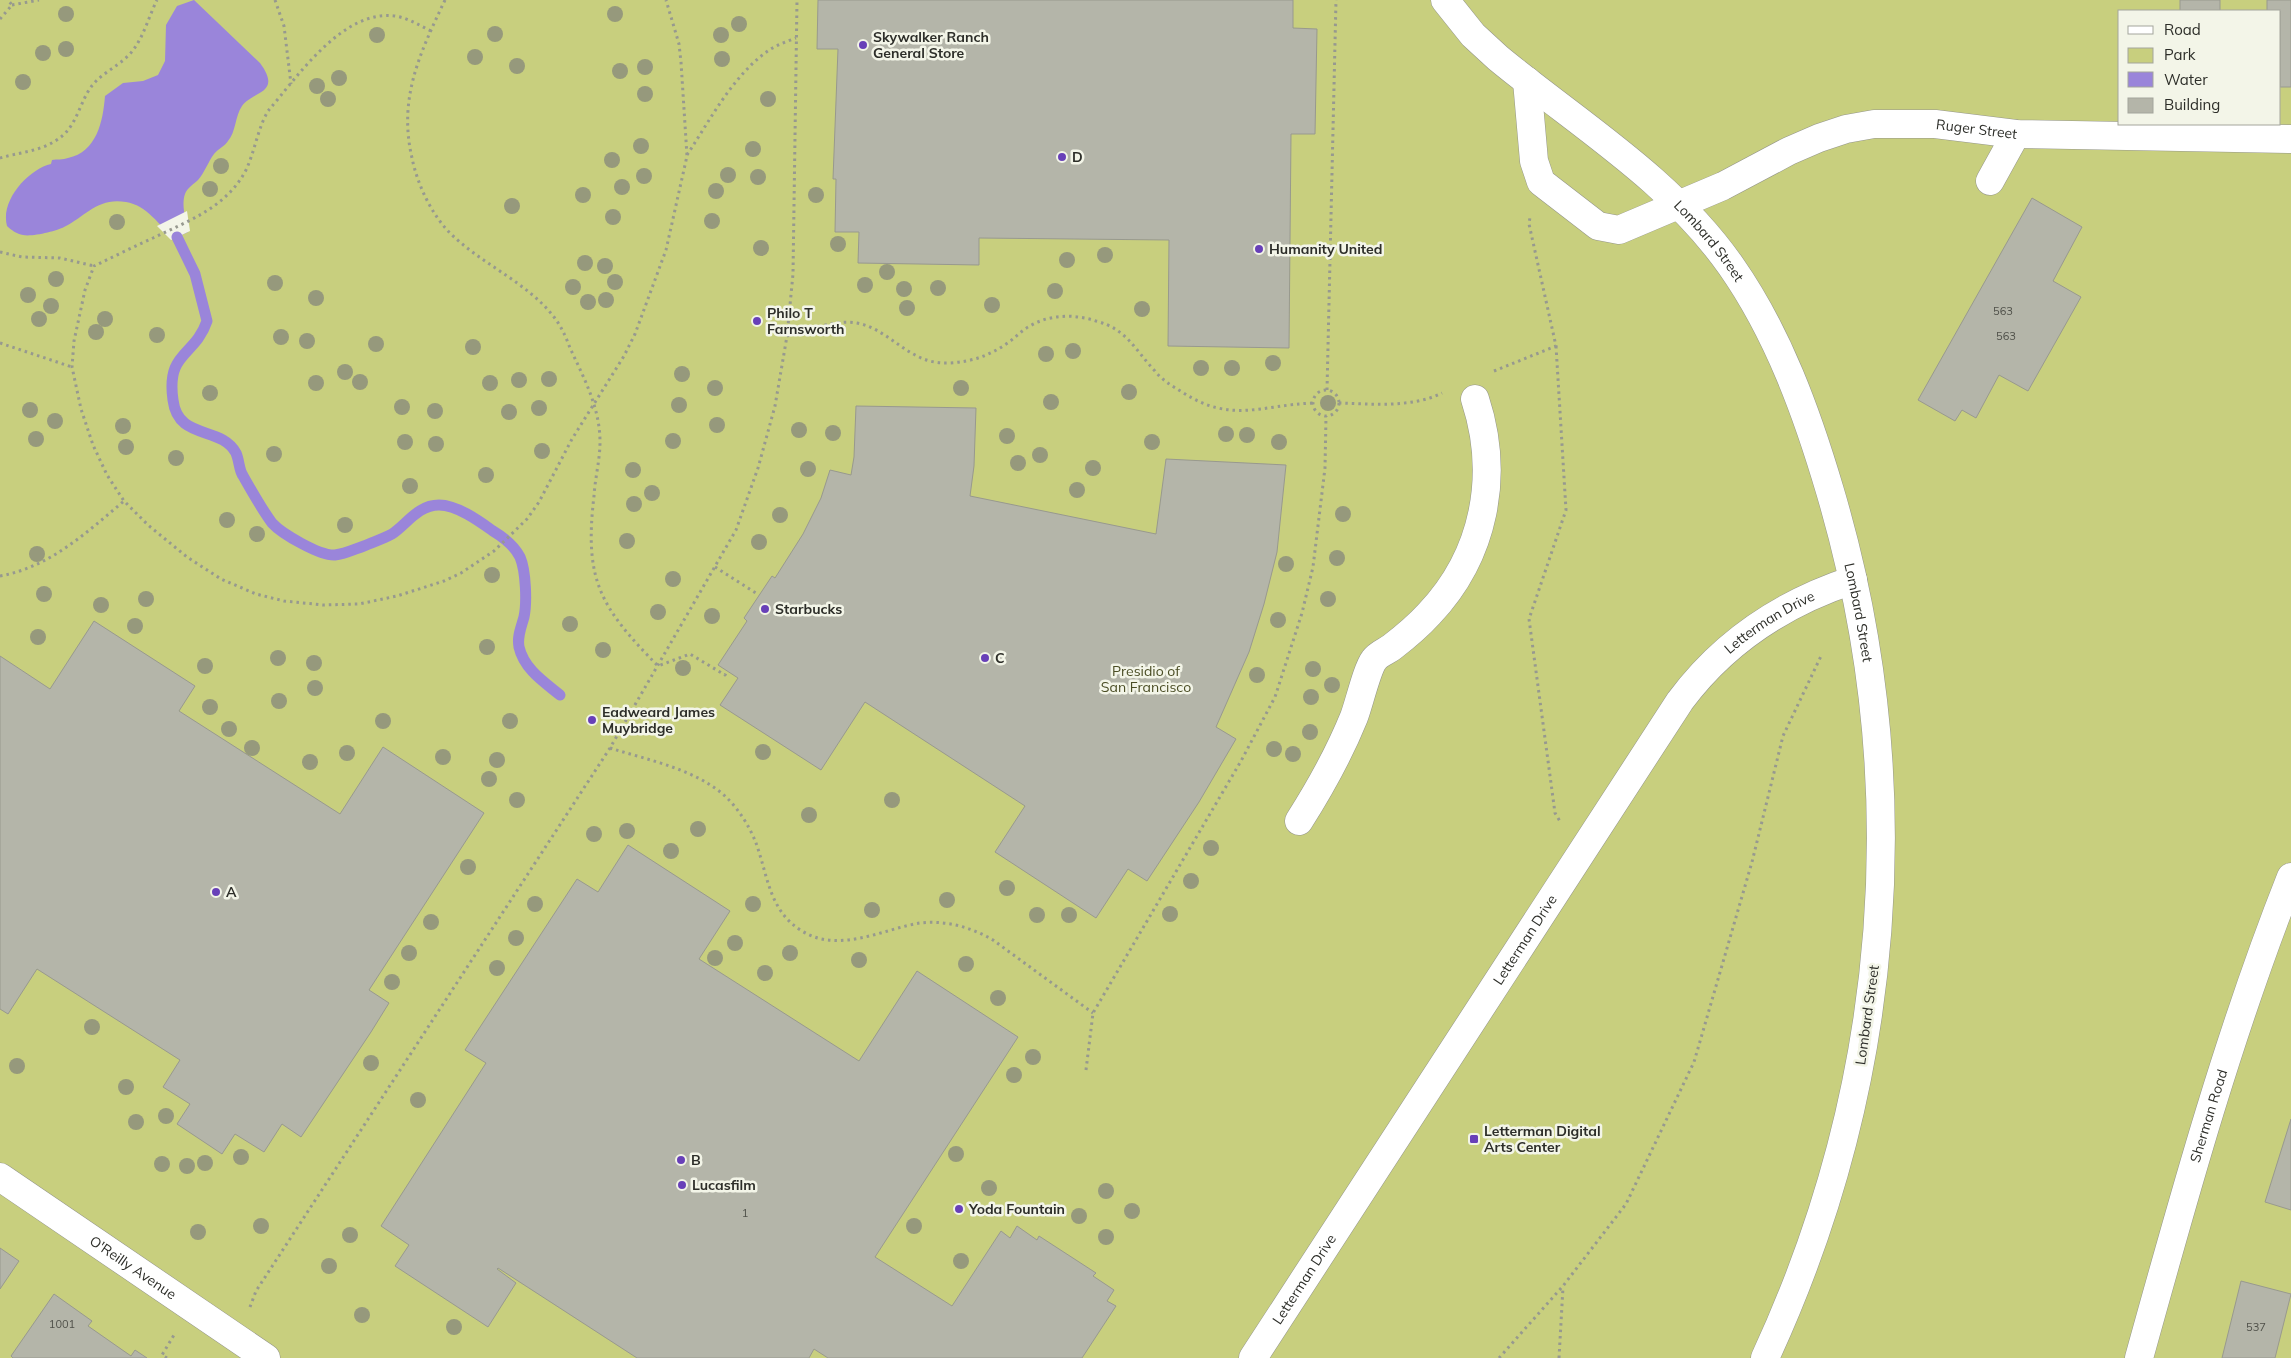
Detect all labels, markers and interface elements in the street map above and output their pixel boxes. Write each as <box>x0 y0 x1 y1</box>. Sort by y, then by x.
legend <box>2118 10 2281 125</box>
text: Road <box>2164 20 2201 39</box>
place label: Skywalker Ranch General Store <box>873 28 989 62</box>
marker: Skywalker Ranch General Store <box>857 39 869 51</box>
text: Park <box>2164 45 2196 64</box>
text: Water <box>2164 70 2208 89</box>
text: Building <box>2164 95 2220 114</box>
street label: Ruger Street <box>1935 115 2018 143</box>
place label: D <box>1072 148 1083 166</box>
marker: D <box>1056 151 1068 163</box>
street label: Lombard Street <box>1670 196 1748 285</box>
place label: Humanity United <box>1269 240 1382 258</box>
marker: Humanity United <box>1253 243 1265 255</box>
place label: Philo T Farnsworth <box>767 304 844 338</box>
house number: 563 <box>1993 304 2013 318</box>
marker: Philo T Farnsworth <box>751 315 763 327</box>
house number: 563 <box>1996 329 2016 343</box>
street label: Lombard Street <box>1840 561 1877 663</box>
street label: Letterman Drive <box>1720 587 1817 658</box>
place label: Starbucks <box>775 600 842 618</box>
marker: Starbucks <box>759 603 771 615</box>
place label: C <box>995 649 1005 667</box>
marker: C <box>979 652 991 664</box>
park label: Presidio of San Francisco <box>1101 662 1191 696</box>
place label: Eadweard James Muybridge <box>602 703 715 737</box>
marker: Eadweard James Muybridge <box>586 714 598 726</box>
place label: A <box>226 883 237 901</box>
marker: A <box>210 886 222 898</box>
street label: Letterman Drive <box>1489 891 1561 988</box>
street label: Lombard Street <box>1851 964 1883 1066</box>
street label: Sherman Road <box>2186 1067 2231 1165</box>
place label: Letterman Digital Arts Center <box>1484 1122 1601 1156</box>
marker: Letterman Digital Arts Center <box>1468 1133 1480 1145</box>
place label: B <box>691 1151 701 1169</box>
marker: B <box>675 1154 687 1166</box>
place label: Lucasfilm <box>692 1176 756 1194</box>
marker: Lucasfilm <box>676 1179 688 1191</box>
place label: Yoda Fountain <box>968 1200 1065 1218</box>
marker: Yoda Fountain <box>953 1203 965 1215</box>
house number: 1 <box>742 1206 748 1220</box>
street label: Letterman Drive <box>1268 1231 1340 1328</box>
street label: O'Reilly Avenue <box>86 1232 180 1303</box>
house number: 1001 <box>49 1317 75 1331</box>
house number: 537 <box>2246 1320 2266 1334</box>

